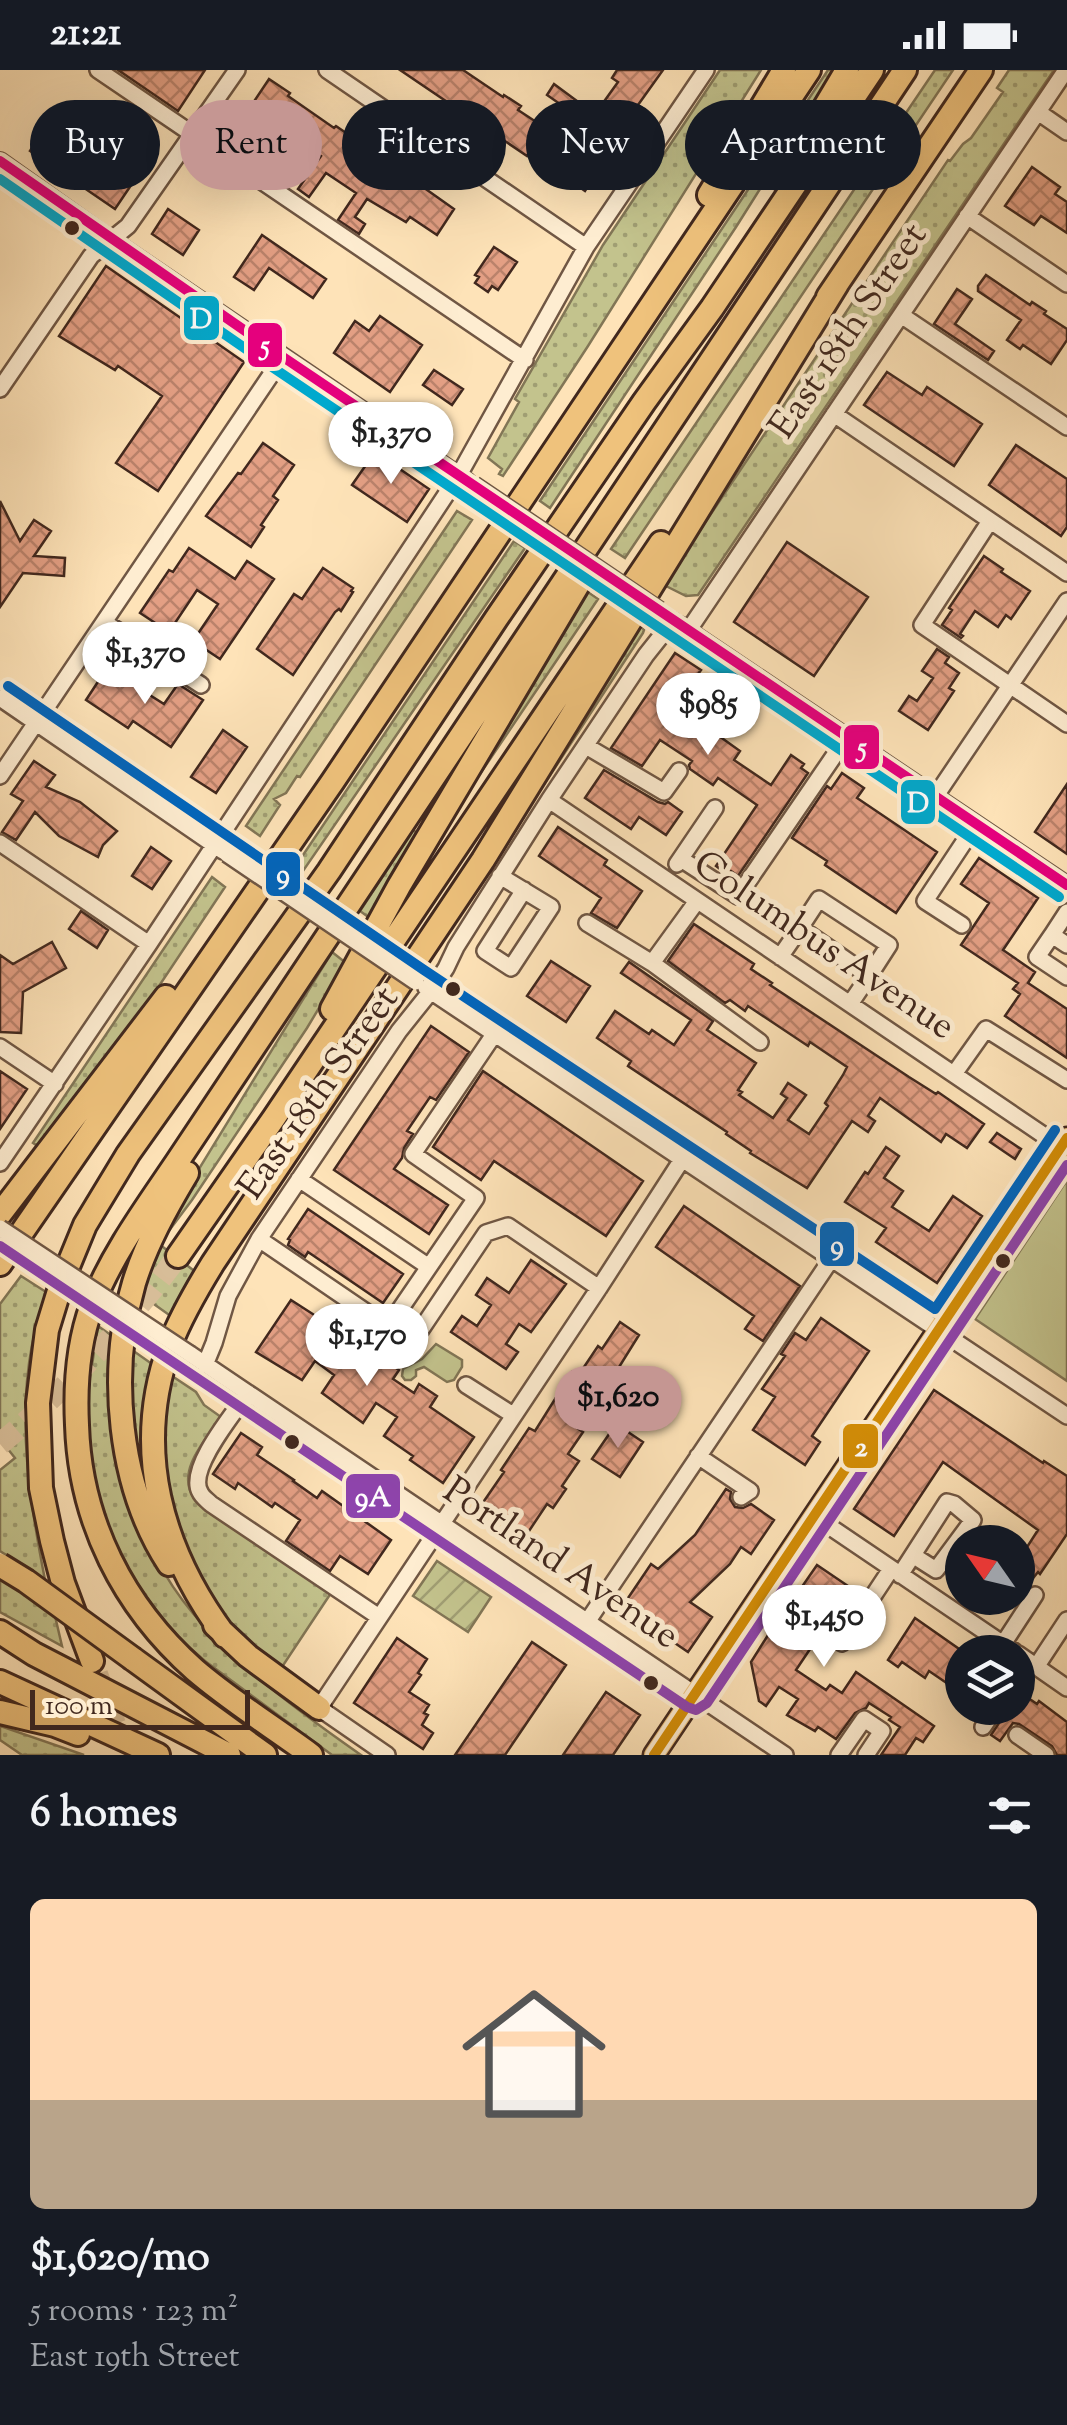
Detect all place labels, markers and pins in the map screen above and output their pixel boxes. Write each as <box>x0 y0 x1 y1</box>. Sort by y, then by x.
unlabelled marker <box>62 218 82 238</box>
pin: $1,370 <box>310 402 472 487</box>
pin: $1,370 <box>64 622 226 707</box>
pin: $985 <box>649 673 767 758</box>
unlabelled marker <box>443 979 463 999</box>
unlabelled marker <box>993 1251 1013 1271</box>
pin: $1,170 <box>286 1304 448 1389</box>
pin: $1,620 <box>537 1366 699 1451</box>
unlabelled marker <box>282 1432 302 1452</box>
pin: $1,450 <box>743 1585 905 1670</box>
unlabelled marker <box>641 1673 661 1693</box>

